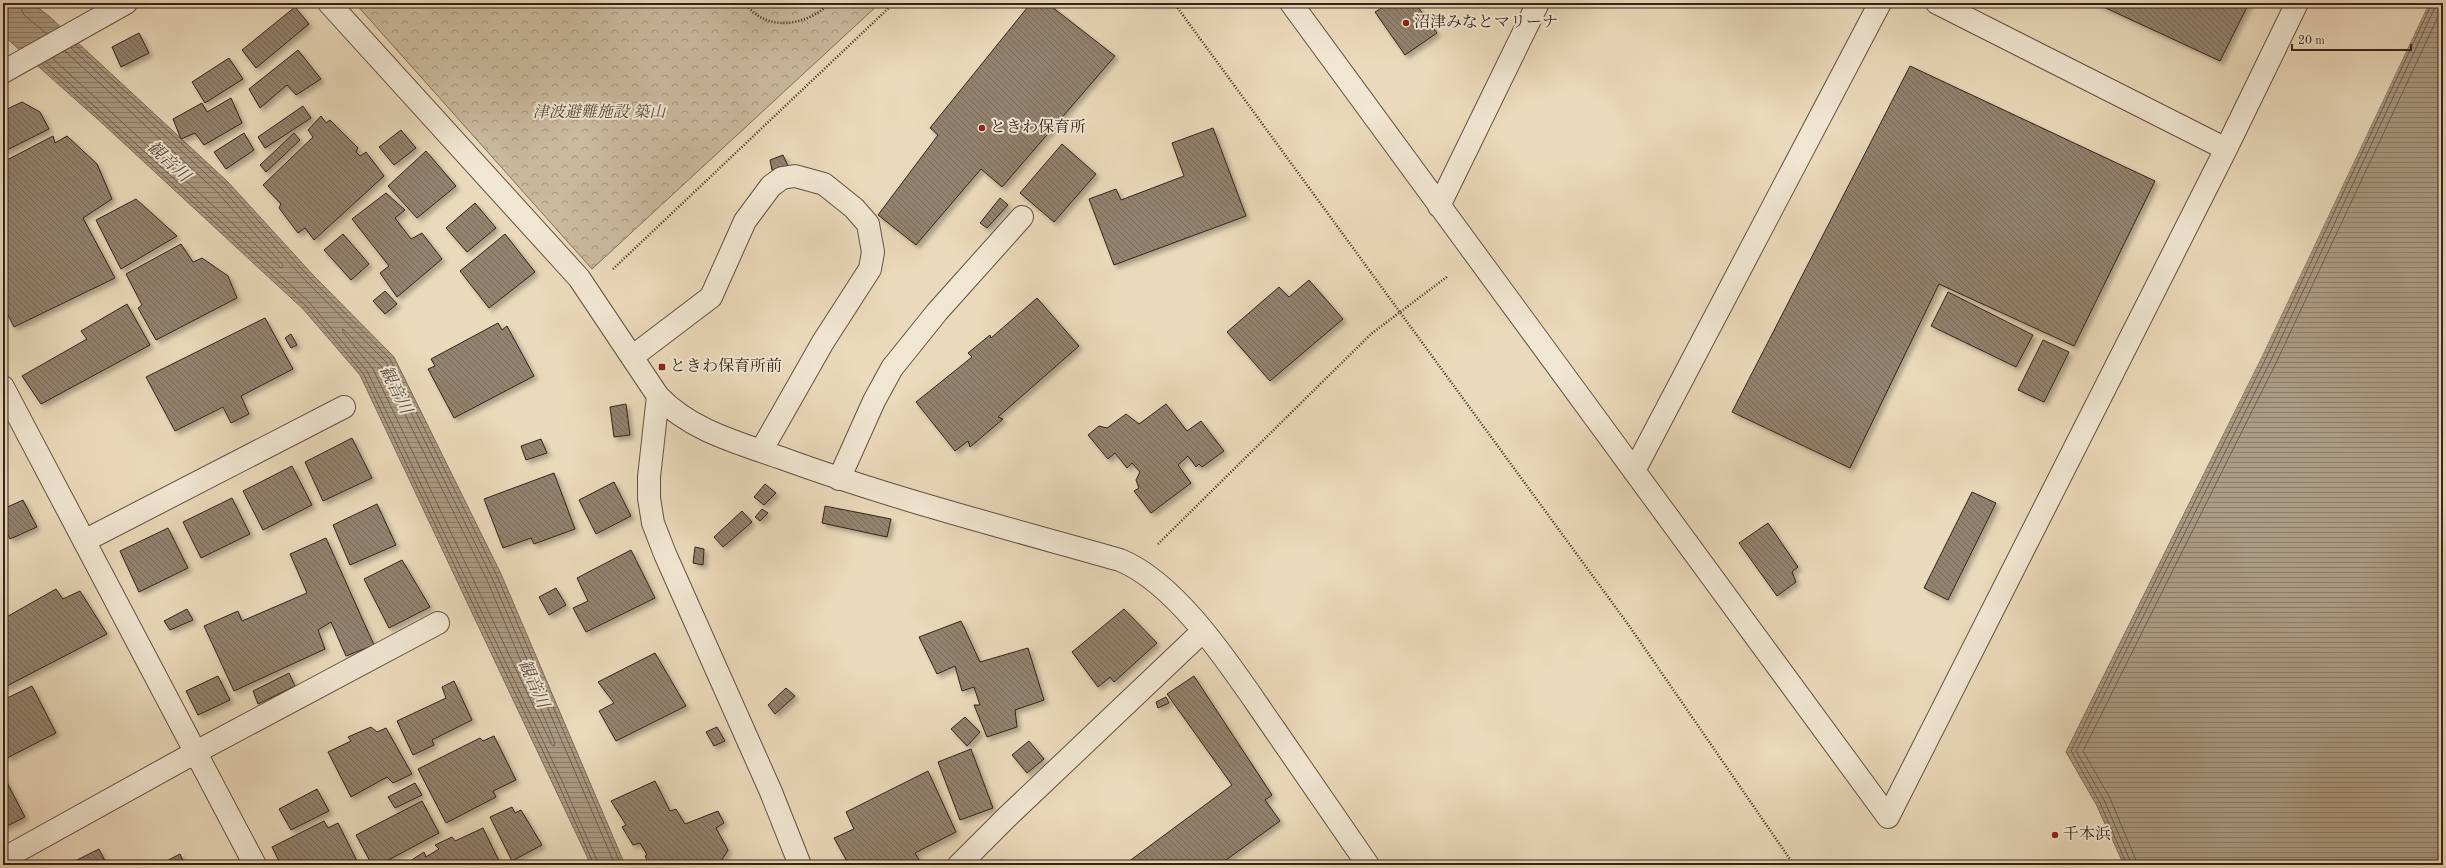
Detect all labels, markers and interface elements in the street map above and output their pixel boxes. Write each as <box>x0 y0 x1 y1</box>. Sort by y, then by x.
place label: 沼津みなとマリーナ <box>1414 13 1558 31</box>
marker: 沼津みなとマリーナ <box>1401 18 1411 28</box>
scale bar <box>2292 26 2411 52</box>
text: 20 m <box>2298 35 2325 47</box>
park label: 津波避難施設 築山 <box>533 103 667 121</box>
place label: ときわ保育所 <box>990 118 1086 136</box>
marker: ときわ保育所 <box>977 123 987 133</box>
water label: 観音川 <box>144 137 195 187</box>
place label: ときわ保育所前 <box>670 357 782 375</box>
water label: 観音川 <box>376 362 416 418</box>
marker: ときわ保育所前 <box>657 362 667 372</box>
water label: 観音川 <box>515 656 554 713</box>
place label: 千本浜 <box>2063 825 2111 843</box>
marker: 千本浜 <box>2050 830 2060 840</box>

